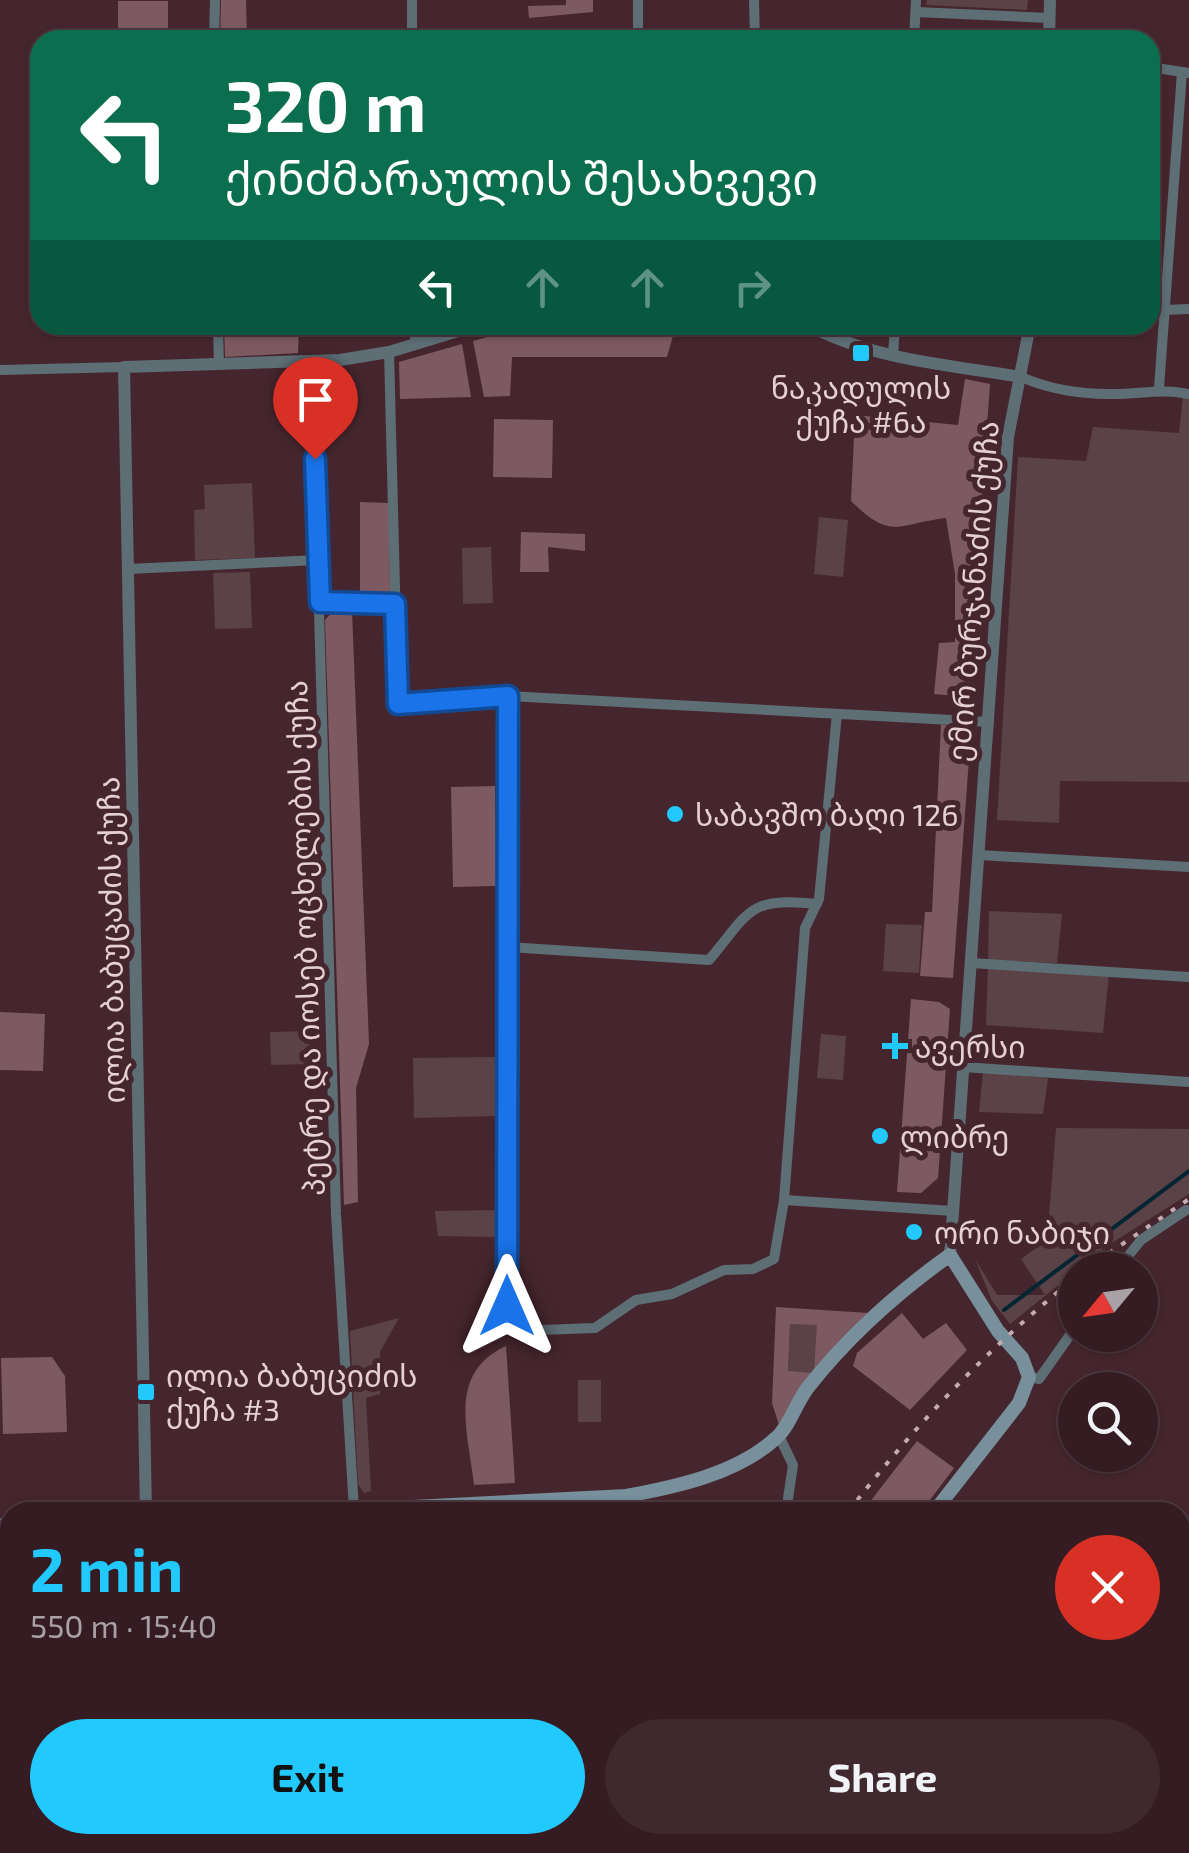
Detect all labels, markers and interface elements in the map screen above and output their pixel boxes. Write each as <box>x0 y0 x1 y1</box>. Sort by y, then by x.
text: 320 m <box>225 62 426 146</box>
icon: left <box>60 70 190 200</box>
text: ქინძმარაულის შესახვევი <box>225 150 818 204</box>
icon: left <box>410 260 465 315</box>
icon: ahead <box>515 260 570 315</box>
icon: ahead <box>620 260 675 315</box>
icon: right <box>725 260 780 315</box>
marker: ნაკადულის ქუჩა #6ა <box>850 342 872 364</box>
pin <box>273 357 358 460</box>
place label: ნაკადულის ქუჩა #6ა <box>771 369 951 441</box>
icon: arrive <box>288 372 343 427</box>
street label: ემირ ბურჯანაძის ქუჩა <box>939 419 1007 763</box>
street label: პეტრე და იოსებ ოცხელების ქუჩა <box>277 679 333 1196</box>
street label: ილია ბაბუცაძის ქუჩა <box>89 776 133 1104</box>
place label: საბავშო ბაღი 126 <box>695 796 958 834</box>
marker: საბავშო ბაღი 126 <box>664 803 686 825</box>
place label: ავერსი <box>915 1028 1025 1066</box>
marker: ავერსი <box>884 1035 906 1057</box>
place label: ლიბრე <box>900 1118 1009 1156</box>
marker: ლიბრე <box>869 1125 891 1147</box>
place label: ორი ნაბიჯი <box>934 1214 1110 1252</box>
marker: ორი ნაბიჯი <box>903 1221 925 1243</box>
north arrow <box>1058 1252 1158 1352</box>
map controls <box>1058 1252 1158 1472</box>
position arrow <box>455 1254 559 1358</box>
place label: ილია ბაბუციძის ქუჩა #3 <box>166 1357 418 1429</box>
button: search <box>1058 1372 1158 1472</box>
marker: ილია ბაბუციძის ქუჩა #3 <box>135 1381 157 1403</box>
text: 2 min <box>30 1532 183 1604</box>
button: close <box>1055 1535 1160 1640</box>
text: 550 m · 15:40 <box>30 1606 217 1644</box>
button: Exit <box>30 1719 585 1834</box>
button: Share <box>605 1719 1160 1834</box>

